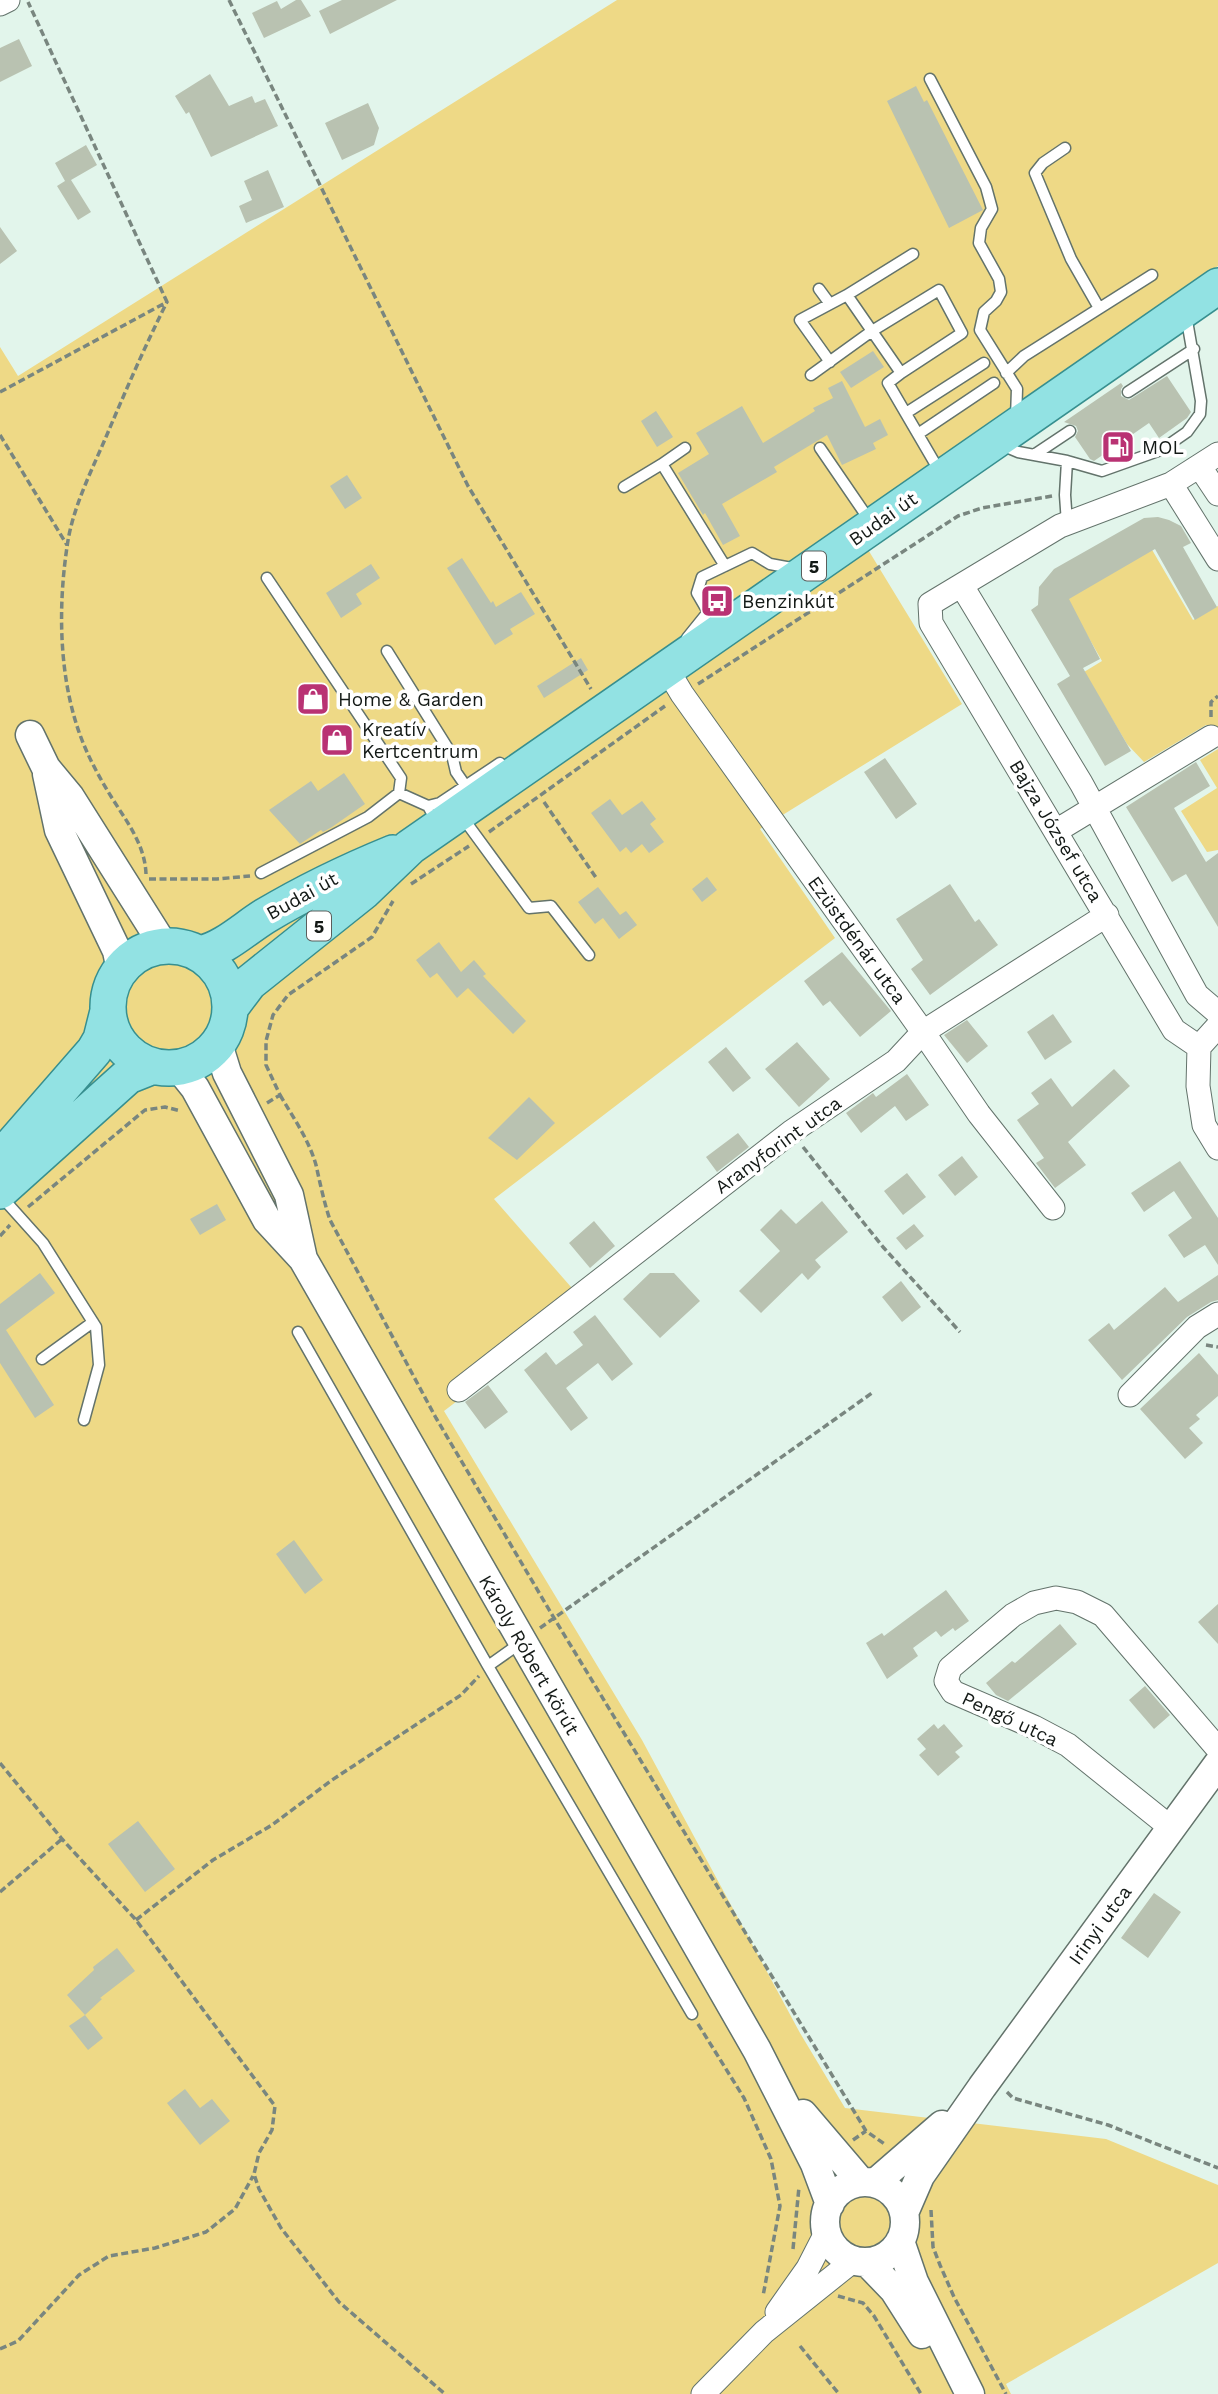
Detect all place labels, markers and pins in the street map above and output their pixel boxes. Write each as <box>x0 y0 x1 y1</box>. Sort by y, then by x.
fuel station icon: MOL <box>1099 428 1137 466</box>
place label: MOL <box>1142 436 1184 459</box>
bus stop icon: Benzinkút <box>698 582 736 620</box>
place label: Benzinkút <box>742 590 835 613</box>
shop icon: Home & Garden <box>294 680 332 718</box>
place label: Home & Garden <box>338 688 484 711</box>
place label: Kreatív Kertcentrum <box>362 718 479 763</box>
shop icon: Kreatív Kertcentrum <box>318 721 356 759</box>

